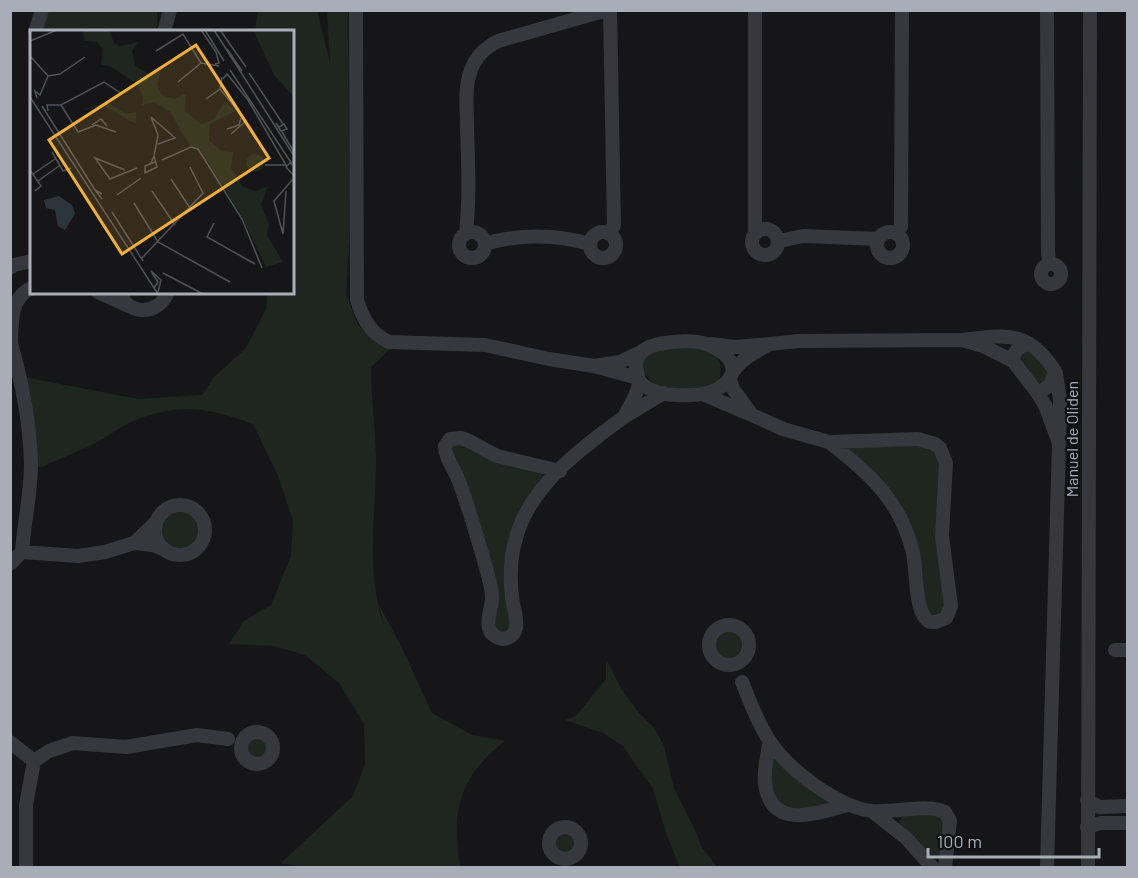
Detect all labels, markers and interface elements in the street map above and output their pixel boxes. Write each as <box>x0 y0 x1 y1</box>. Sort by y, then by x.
inset map <box>30 30 294 294</box>
street label: Manuel de Oliden <box>1062 381 1081 497</box>
scale bar <box>928 821 1099 859</box>
text: 100 m <box>937 830 982 852</box>

